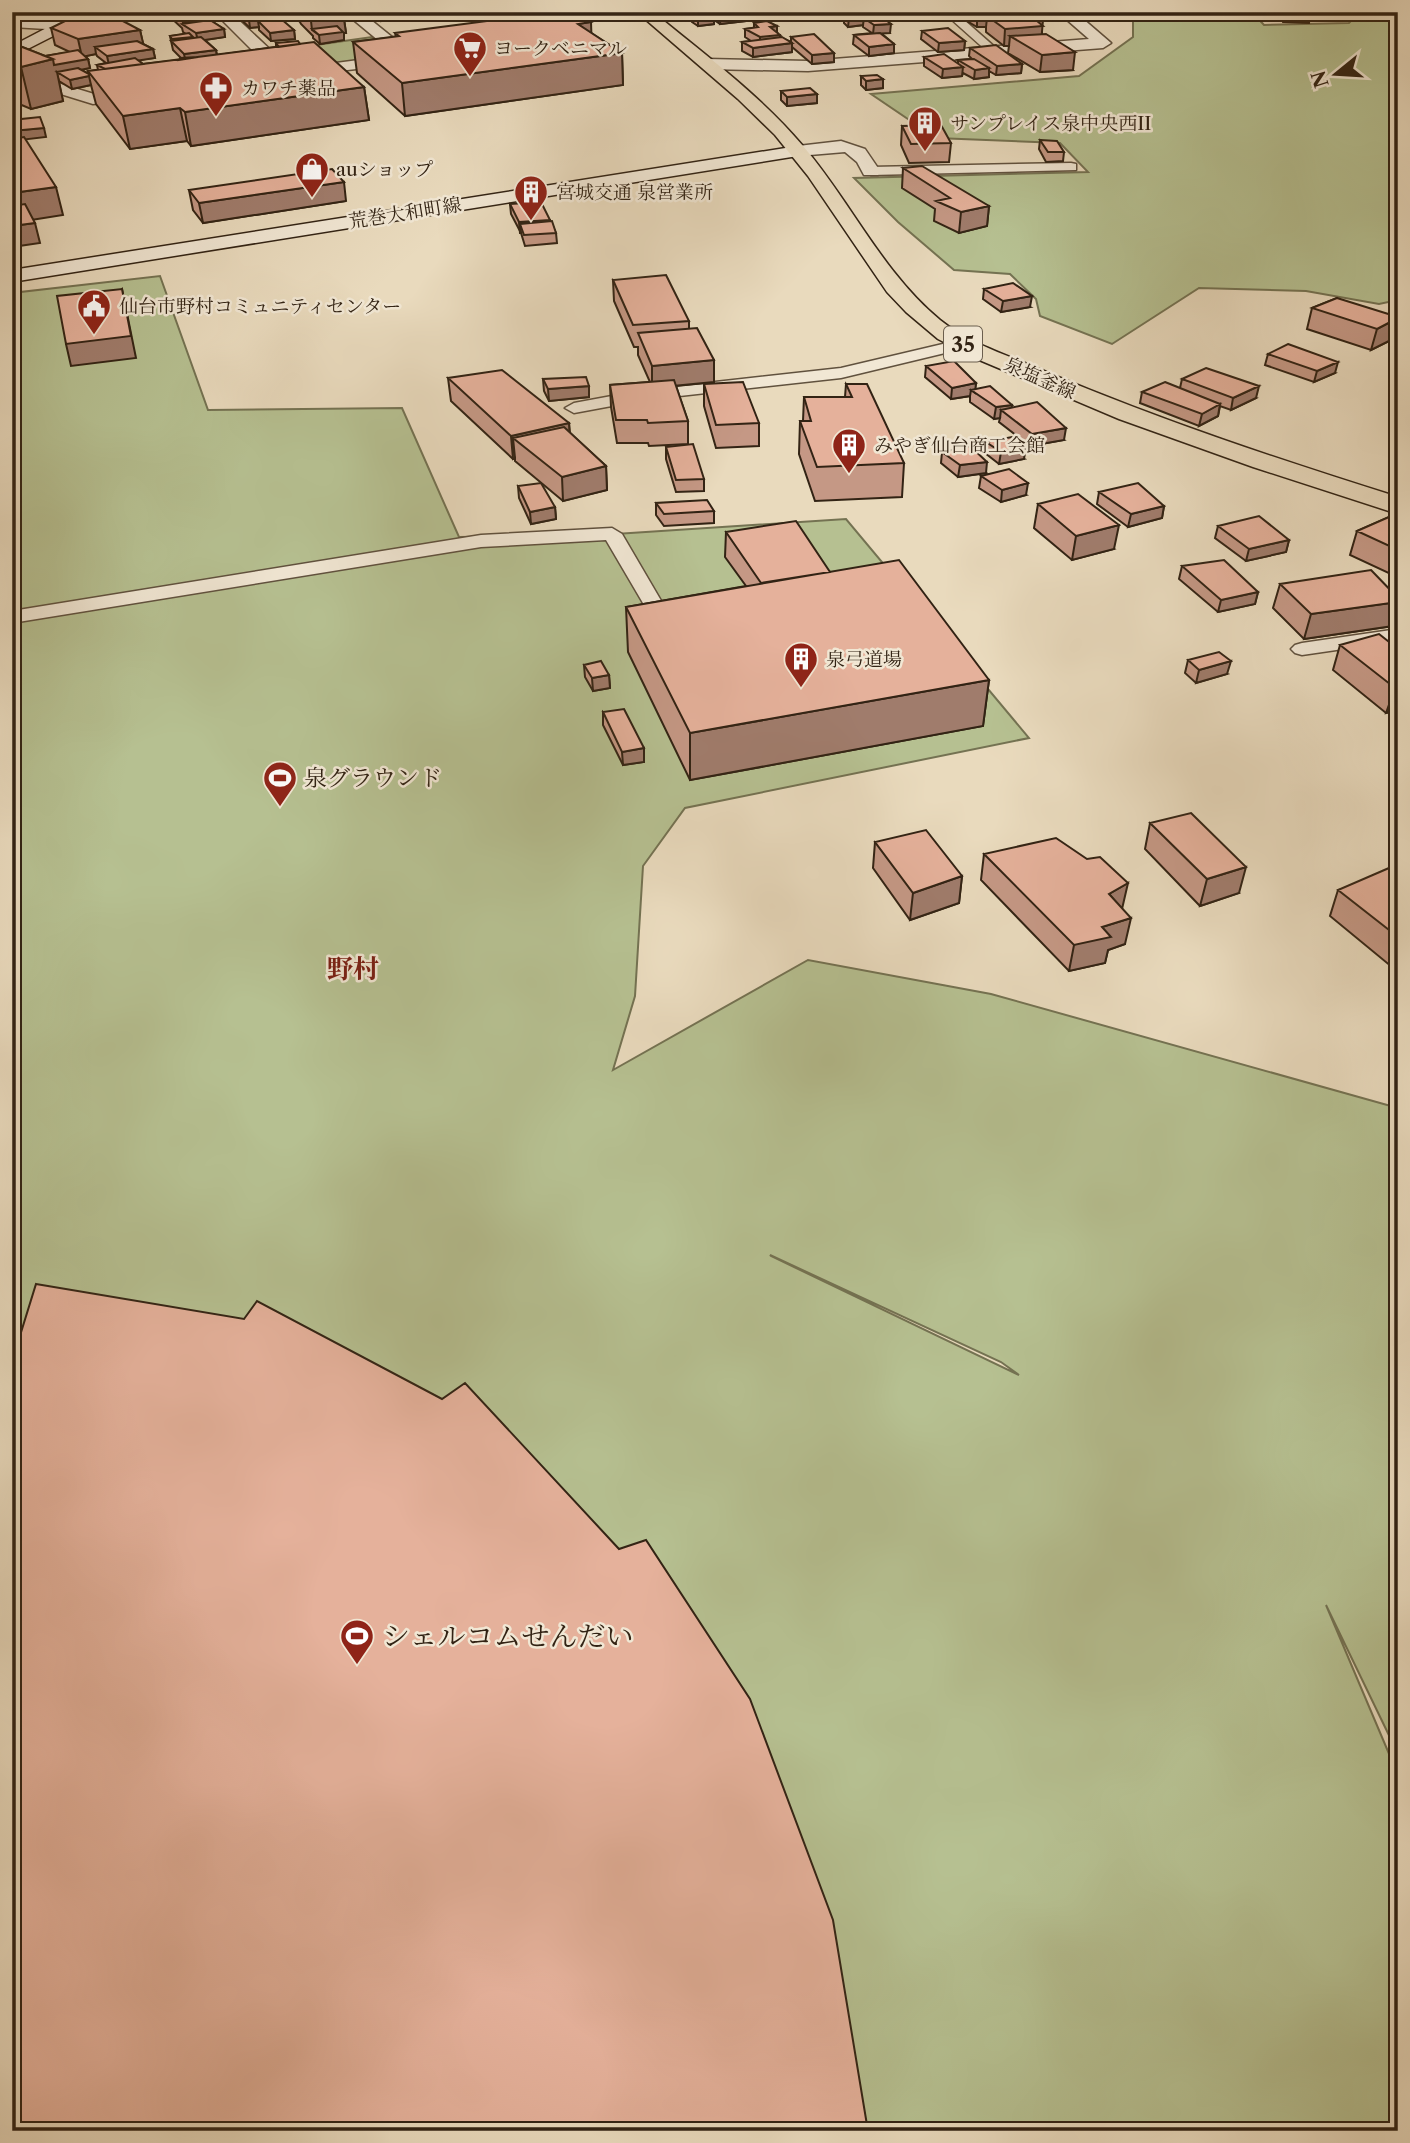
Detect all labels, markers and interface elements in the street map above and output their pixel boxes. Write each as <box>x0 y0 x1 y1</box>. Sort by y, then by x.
supermarket icon: ヨークベニマル <box>451 29 489 78</box>
place label: ヨークベニマル <box>494 37 627 60</box>
north arrow <box>1302 38 1372 108</box>
text: N <box>1307 68 1334 91</box>
pharmacy icon: カワチ薬品 <box>197 69 235 118</box>
place label: カワチ薬品 <box>241 77 336 100</box>
building icon: サンプレイス泉中央西II <box>906 104 944 153</box>
place label: サンプレイス泉中央西II <box>950 112 1151 135</box>
shop icon: auショップ <box>293 150 331 199</box>
place label: auショップ <box>336 158 433 181</box>
building icon: 宮城交通 泉営業所 <box>512 173 550 222</box>
place label: 宮城交通 泉営業所 <box>556 181 713 204</box>
street label: 荒巻大和町線 <box>347 193 463 233</box>
public building icon: 仙台市野村コミュニティセンター <box>75 287 113 336</box>
place label: 仙台市野村コミュニティセンター <box>119 295 401 318</box>
road number: 35 <box>944 326 982 362</box>
street label: 泉塩釜線 <box>1001 352 1079 404</box>
building icon: みやぎ仙台商工会館 <box>830 426 868 475</box>
place label: みやぎ仙台商工会館 <box>874 434 1045 457</box>
building icon: 泉弓道場 <box>782 640 820 689</box>
place label: 泉弓道場 <box>826 648 902 671</box>
sports icon: 泉グラウンド <box>261 759 299 808</box>
place label: 泉グラウンド <box>304 764 442 792</box>
district label: 野村 <box>327 953 379 985</box>
sports icon: シェルコムせんだい <box>338 1617 376 1666</box>
place label: シェルコムせんだい <box>382 1619 633 1653</box>

